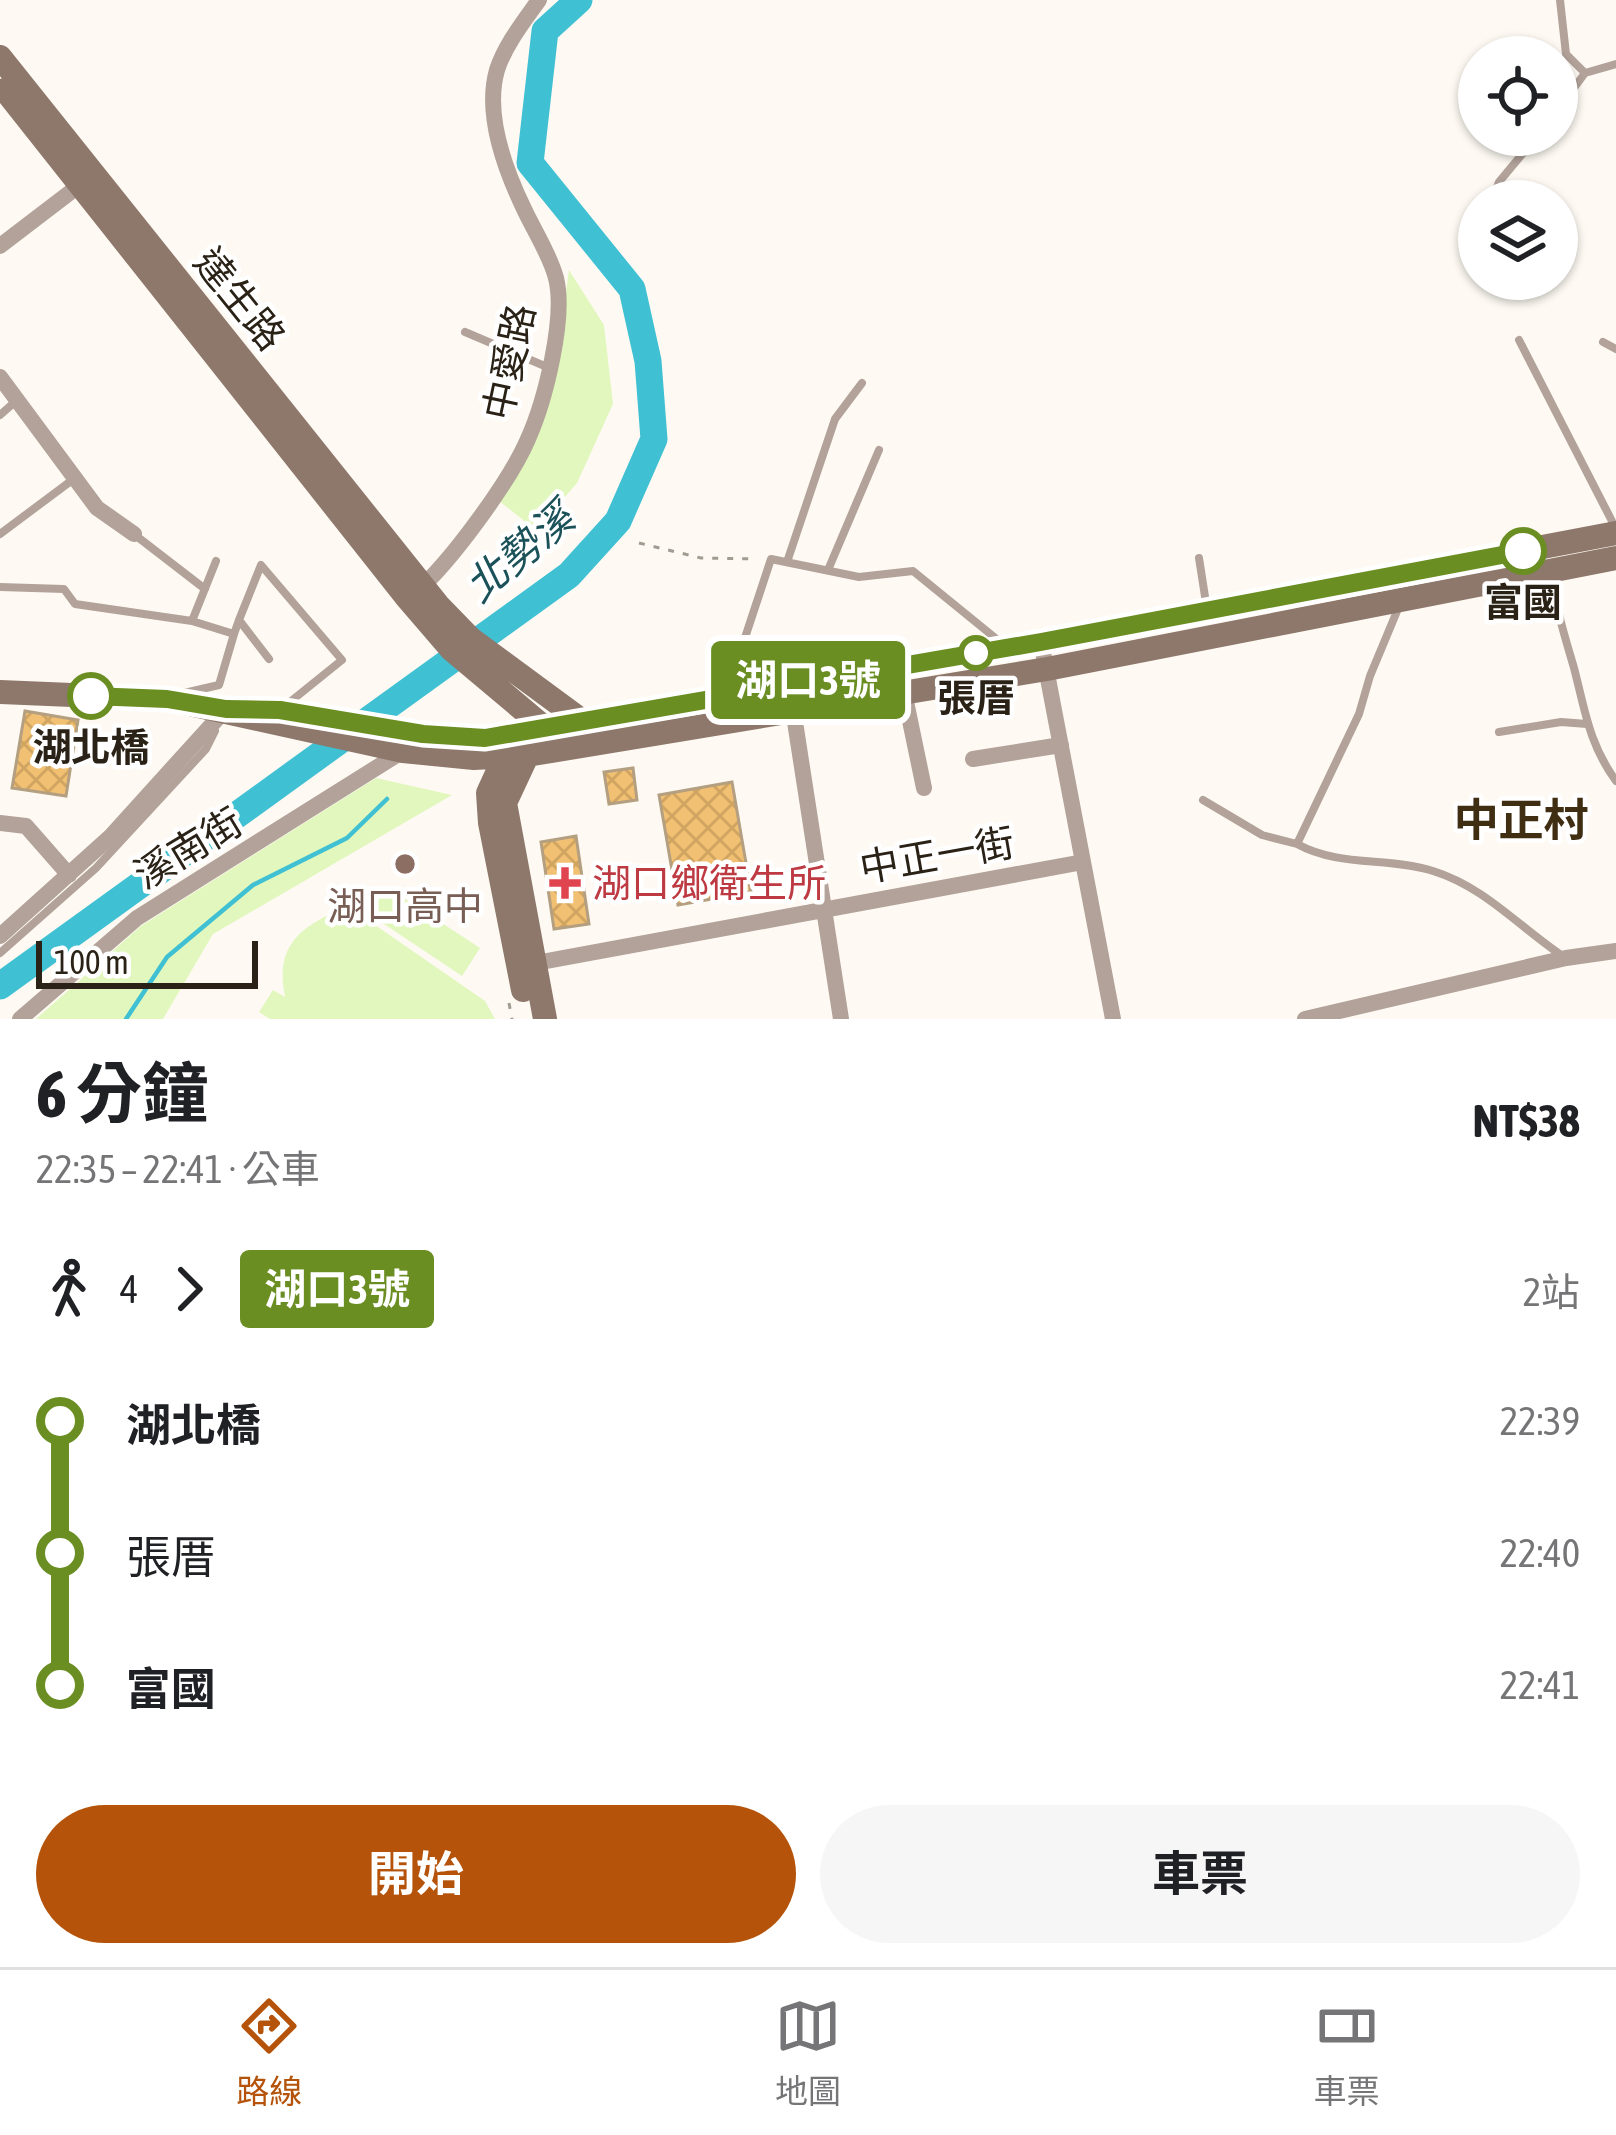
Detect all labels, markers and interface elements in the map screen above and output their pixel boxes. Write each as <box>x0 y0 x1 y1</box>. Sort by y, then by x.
map controls <box>1458 36 1578 300</box>
button: locate <box>1458 36 1578 156</box>
button: layers <box>1458 180 1578 300</box>
street label: 達生路 <box>186 240 294 358</box>
street label: 中愛路 <box>475 300 543 424</box>
water label: 北勢溪 <box>455 490 587 611</box>
marker: 富國 <box>1501 529 1545 573</box>
place label: 富國 <box>1484 580 1562 624</box>
marker: 張厝 <box>960 637 992 669</box>
line badge: 湖口3號 <box>724 641 892 719</box>
text: 湖口3號 <box>735 656 881 704</box>
marker: 湖北橋 <box>69 674 113 718</box>
place label: 張厝 <box>937 676 1015 720</box>
place label: 湖北橋 <box>32 725 150 769</box>
district label: 中正村 <box>1453 794 1589 846</box>
street label: 溪南街 <box>127 799 249 897</box>
street label: 中正一街 <box>856 820 1018 890</box>
marker: 湖口高中 <box>392 851 418 877</box>
place label: 湖口鄉衛生所 <box>592 861 826 905</box>
marker: 湖口鄉衛生所 <box>549 867 581 899</box>
place label: 湖口高中 <box>327 884 483 928</box>
scale bar <box>36 935 258 988</box>
text: 100 m <box>54 943 129 981</box>
text: 6 分鐘 <box>36 1055 208 1131</box>
text: NT$38 <box>1472 1095 1580 1147</box>
text: 22:35 – 22:41 · 公車 <box>36 1147 320 1191</box>
icon: walk <box>36 1256 102 1322</box>
icon: forward <box>156 1256 222 1322</box>
text: 湖口3號 <box>264 1265 410 1313</box>
text: 4 <box>120 1267 138 1311</box>
text: 2站 <box>1523 1270 1580 1314</box>
text: 湖北橋 <box>126 1399 261 1451</box>
text: 22:39 <box>1500 1399 1580 1443</box>
text: 張厝 <box>126 1531 216 1583</box>
text: 22:40 <box>1500 1531 1580 1575</box>
text: 富國 <box>126 1663 216 1715</box>
text: 22:41 <box>1500 1663 1580 1707</box>
button: 開始 <box>36 1805 796 1943</box>
button: 車票 <box>820 1805 1580 1943</box>
tab: 路線 <box>236 1993 302 2113</box>
tab: 地圖 <box>775 1993 841 2113</box>
tab: 車票 <box>1314 1993 1380 2113</box>

